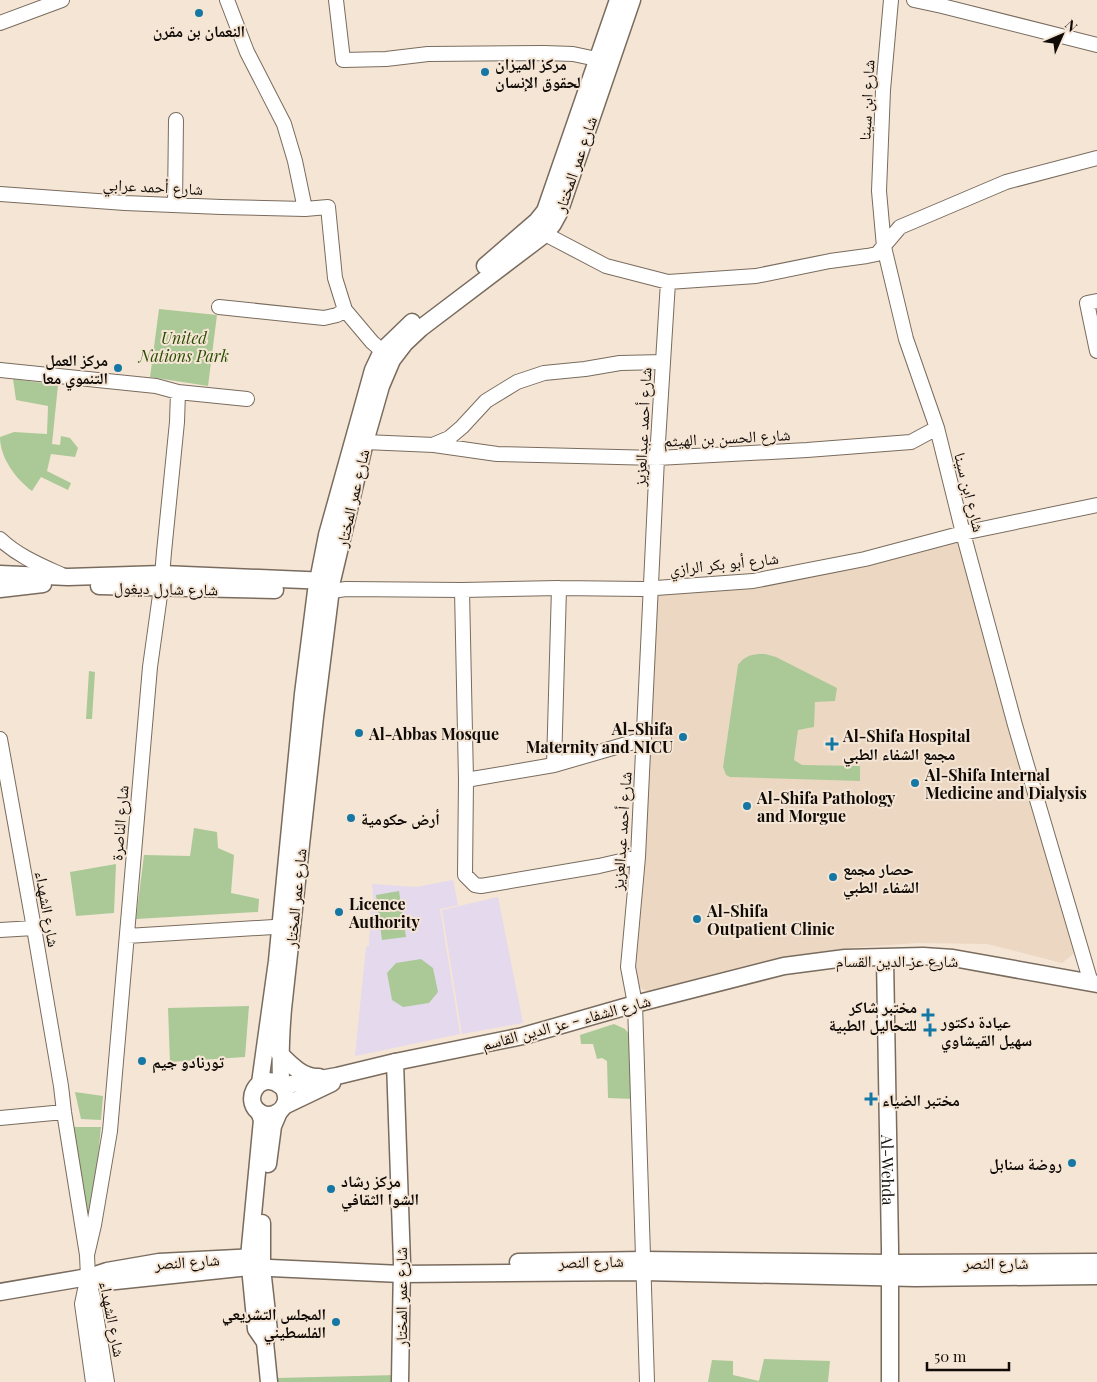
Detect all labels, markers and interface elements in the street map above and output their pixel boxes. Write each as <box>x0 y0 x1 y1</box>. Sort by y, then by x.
marker: النعمان بن مقرن <box>193 7 205 19</box>
north arrow <box>1037 10 1087 60</box>
text: N <box>1061 15 1082 36</box>
place label: النعمان بن مقرن <box>153 20 245 41</box>
place label: مركز الميزان لحقوق الإنسان <box>495 53 581 92</box>
street label: شارع ابن سينا <box>853 59 880 141</box>
marker: مركز الميزان لحقوق الإنسان <box>479 66 491 78</box>
street label: شارع عمر المختار <box>548 113 602 216</box>
street label: شارع أحمد عرابي <box>102 173 204 202</box>
park label: United Nations Park <box>137 327 229 366</box>
place label: مركز العمل التنموي معا <box>42 349 108 390</box>
marker: مركز العمل التنموي معا <box>112 362 124 374</box>
street label: شارع أحمد عبدالعزيز <box>628 367 657 488</box>
street label: شارع الحسن بن الهيثم <box>663 423 791 452</box>
street label: شارع عمر المختار <box>330 447 374 550</box>
street label: شارع ابن سينا <box>949 450 990 534</box>
street label: شارع أبو بكر الرازي <box>668 547 780 582</box>
street label: شارع شارل ديغول <box>114 577 218 600</box>
place label: Al-Shifa Maternity and NICU <box>526 718 674 757</box>
place label: Al-Abbas Mosque <box>368 723 499 744</box>
place label: Al-Shifa Hospital مجمع الشفاء الطبي <box>842 725 970 766</box>
marker: Al-Abbas Mosque <box>353 727 365 739</box>
marker: Al-Shifa Maternity and NICU <box>677 731 689 743</box>
marker: Al-Shifa Hospital مجمع الشفاء الطبي <box>825 737 839 751</box>
place label: Al-Shifa Internal Medicine and Dialysis <box>924 764 1087 803</box>
street label: شارع أحمد عبدالعزيز <box>606 771 637 892</box>
marker: Al-Shifa Internal Medicine and Dialysis <box>909 777 921 789</box>
street label: شارع الناصرة <box>105 784 134 862</box>
place label: Al-Shifa Pathology and Morgue <box>756 787 896 826</box>
marker: Al-Shifa Pathology and Morgue <box>741 800 753 812</box>
place label: أرض حكومية <box>361 808 440 829</box>
marker: أرض حكومية <box>345 812 357 824</box>
street label: شارع عمر المختار <box>279 847 312 950</box>
place label: حصار مجمع الشفاء الطبي <box>843 858 919 899</box>
street label: شارع الشهداء <box>30 869 65 949</box>
marker: حصار مجمع الشفاء الطبي <box>827 871 839 883</box>
place label: Licence Authority <box>348 893 420 932</box>
place label: Al-Shifa Outpatient Clinic <box>706 900 835 939</box>
marker: Licence Authority <box>333 906 345 918</box>
marker: Al-Shifa Outpatient Clinic <box>691 913 703 925</box>
street label: شارع عز الدين القسام <box>836 950 958 972</box>
street label: شارع الشفاء - عز الدين القاسم <box>479 989 653 1056</box>
place label: مختبر شاكر للتحاليل الطبية <box>829 996 917 1035</box>
marker: مختبر شاكر للتحاليل الطبية <box>921 1008 935 1022</box>
place label: عيادة دكتور سهيل القيشاوي <box>940 1011 1032 1052</box>
marker: عيادة دكتور سهيل القيشاوي <box>923 1023 937 1037</box>
place label: تورنادو جيم <box>152 1051 225 1074</box>
marker: تورنادو جيم <box>136 1055 148 1067</box>
place label: مختبر الضياء <box>882 1089 960 1110</box>
marker: مختبر الضياء <box>864 1092 878 1106</box>
street label: Al-Wehda <box>878 1133 900 1206</box>
place label: روضة سنابل <box>989 1153 1062 1174</box>
marker: روضة سنابل <box>1066 1157 1078 1169</box>
place label: مركز رشاد الشوا الثقافي <box>341 1170 419 1211</box>
marker: مركز رشاد الشوا الثقافي <box>325 1183 337 1195</box>
street label: شارع عمر المختار <box>390 1247 412 1348</box>
street label: شارع النصر <box>153 1248 220 1275</box>
street label: شارع النصر <box>557 1250 624 1273</box>
street label: شارع النصر <box>962 1252 1029 1274</box>
street label: شارع الشهداء <box>94 1279 131 1359</box>
place label: المجلس التشريعي الفلسطيني <box>222 1303 326 1344</box>
marker: المجلس التشريعي الفلسطيني <box>330 1316 342 1328</box>
scale bar <box>927 1340 1010 1372</box>
text: 50 m <box>934 1346 967 1366</box>

